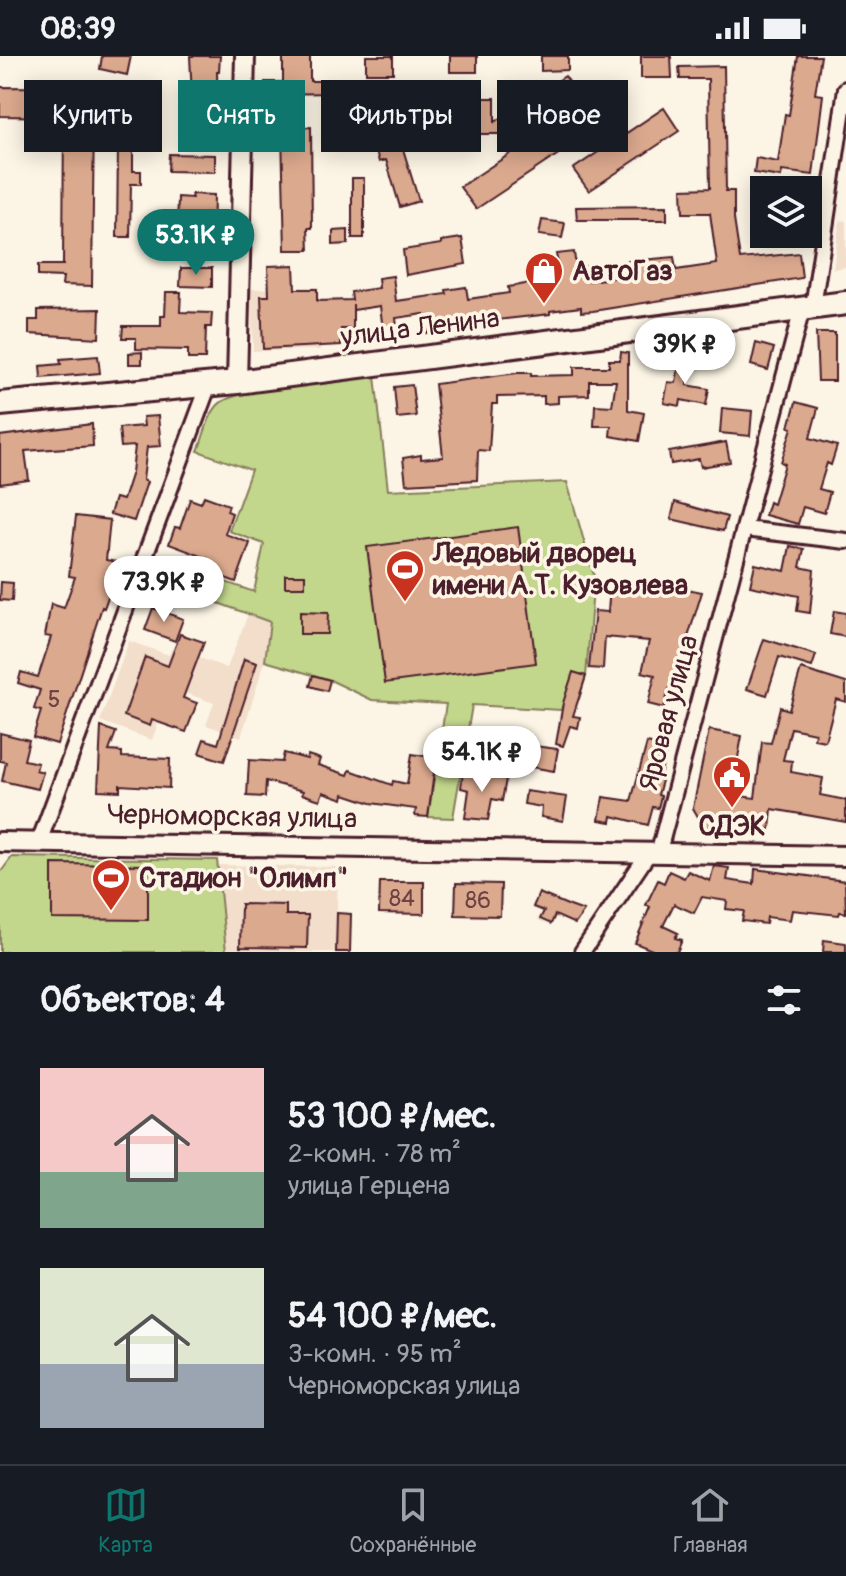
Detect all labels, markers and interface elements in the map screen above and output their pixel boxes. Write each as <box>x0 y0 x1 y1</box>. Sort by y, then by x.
text: 08:39 <box>40 10 116 47</box>
chip: Купить <box>24 80 162 152</box>
chip: Снять <box>178 80 305 152</box>
chip: Фильтры <box>321 80 481 152</box>
chip: Новое <box>497 80 628 152</box>
map controls <box>750 176 822 248</box>
button: layers <box>750 176 822 248</box>
pin: 53.1K ₽ <box>122 209 270 277</box>
text: 53.1K ₽ <box>155 219 237 251</box>
shop icon: АвтоГаз <box>523 250 565 305</box>
place label: АвтоГаз <box>572 254 673 289</box>
street label: улица Ленина <box>338 301 501 355</box>
pin: 39K ₽ <box>629 318 741 386</box>
text: 39K ₽ <box>653 328 717 360</box>
place label: Ледовый дворец имени А.Т. Кузовлева <box>432 536 688 603</box>
sports icon: Ледовый дворец имени А.Т. Кузовлева <box>384 548 426 603</box>
pin: 73.9K ₽ <box>90 556 238 624</box>
text: 73.9K ₽ <box>122 566 206 598</box>
street label: Яровая улица <box>631 631 707 795</box>
house number: 5 <box>47 685 61 714</box>
pin: 54.1K ₽ <box>408 726 556 794</box>
text: 54.1K ₽ <box>441 736 523 768</box>
public building icon: СДЭК <box>711 754 753 809</box>
street label: Черноморская улица <box>107 797 357 837</box>
place label: СДЭК <box>699 809 765 844</box>
sports icon: Стадион "Олимп" <box>90 857 132 912</box>
place label: Стадион "Олимп" <box>139 861 348 896</box>
house number: 84 <box>389 884 415 913</box>
house number: 86 <box>465 886 491 915</box>
icon: filters <box>762 978 806 1022</box>
text: Объектов: 4 <box>40 979 225 1022</box>
text: 53 100 ₽/мес. <box>288 1095 496 1138</box>
icon: home <box>104 1100 200 1196</box>
text: 2-комн. · 78 m² <box>288 1138 461 1170</box>
text: улица Герцена <box>288 1170 450 1202</box>
text: 54 100 ₽/мес. <box>288 1295 497 1338</box>
icon: home <box>104 1300 200 1396</box>
text: 3-комн. · 95 m² <box>288 1338 462 1370</box>
text: Черноморская улица <box>288 1370 520 1402</box>
tab: Карта <box>98 1483 153 1559</box>
tab: Сохранённые <box>349 1483 476 1559</box>
tab: Главная <box>673 1483 748 1559</box>

